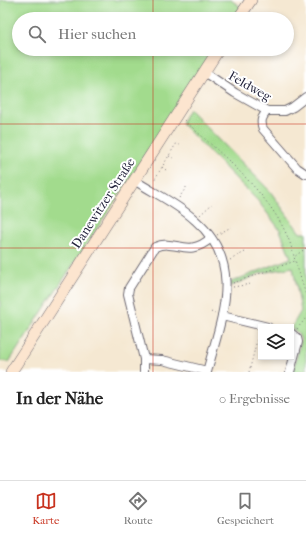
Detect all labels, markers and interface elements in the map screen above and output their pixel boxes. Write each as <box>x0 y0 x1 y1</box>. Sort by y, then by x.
search box <box>12 12 294 56</box>
icon: search <box>26 23 48 45</box>
text: Hier suchen <box>58 25 136 43</box>
street label: Feldweg <box>226 68 275 105</box>
street label: Danewitzer Straße <box>68 155 138 251</box>
map controls <box>258 324 294 360</box>
button: layers <box>258 324 294 360</box>
text: In der Nähe <box>16 388 103 408</box>
text: 0 Ergebnisse <box>219 391 290 406</box>
tab: Karte <box>32 490 59 527</box>
tab: Route <box>124 490 153 527</box>
tab: Gespeichert <box>217 490 274 527</box>

